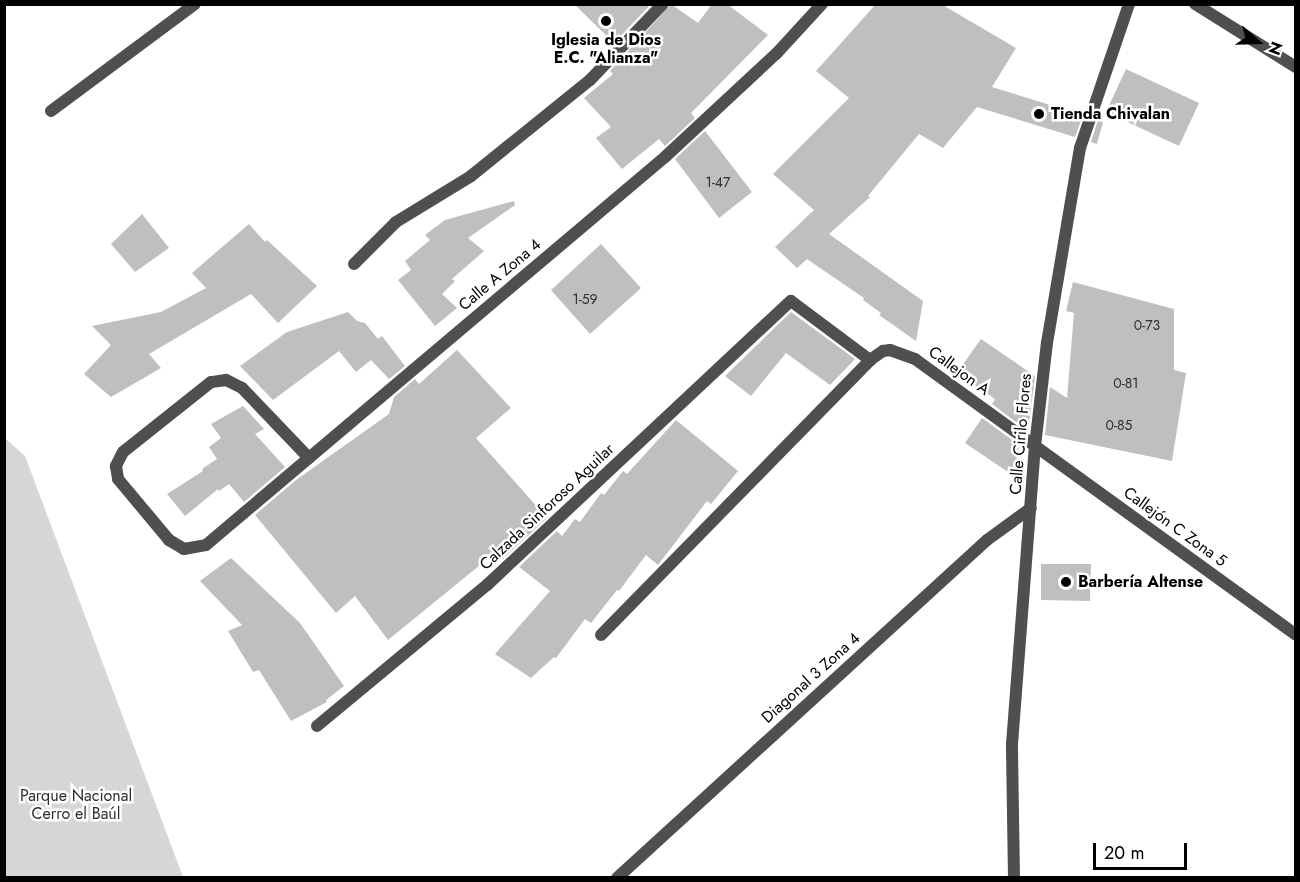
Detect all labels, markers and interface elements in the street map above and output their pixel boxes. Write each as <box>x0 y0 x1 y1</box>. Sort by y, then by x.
north arrow <box>1228 12 1288 72</box>
marker: Iglesia de Dios E.C. "Alianza" <box>599 14 613 28</box>
place label: Iglesia de Dios E.C. "Alianza" <box>551 30 661 68</box>
text: N <box>1262 38 1288 58</box>
place label: Tienda Chivalan <box>1051 104 1170 124</box>
marker: Tienda Chivalan <box>1032 107 1046 121</box>
house number: 1-47 <box>706 174 730 190</box>
street label: Calle A Zona 4 <box>455 235 545 315</box>
house number: 1-59 <box>572 291 598 307</box>
house number: 0-73 <box>1134 317 1160 333</box>
street label: Callejon A <box>925 342 993 400</box>
street label: Calle Cirilo Flores <box>1006 373 1036 495</box>
house number: 0-81 <box>1113 375 1139 391</box>
house number: 0-85 <box>1106 417 1132 433</box>
street label: Calzada Sinforoso Aguilar <box>476 440 618 574</box>
street label: Callejón C Zona 5 <box>1120 483 1230 571</box>
place label: Barbería Altense <box>1078 572 1203 592</box>
marker: Barbería Altense <box>1059 575 1073 589</box>
street label: Diagonal 3 Zona 4 <box>758 629 864 727</box>
park label: Parque Nacional Cerro el Baúl <box>20 786 132 824</box>
scale bar <box>1096 831 1190 869</box>
text: 20 m <box>1104 840 1144 866</box>

